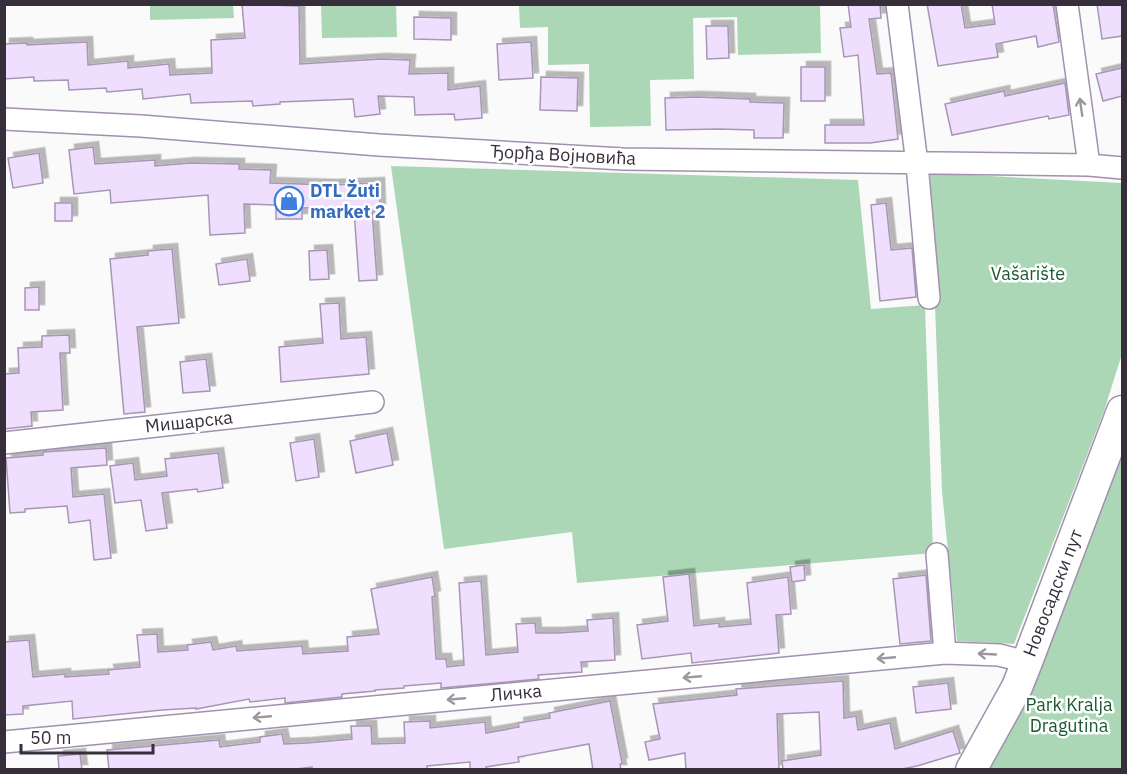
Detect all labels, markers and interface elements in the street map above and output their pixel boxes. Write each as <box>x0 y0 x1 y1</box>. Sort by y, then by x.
one-way arrow <box>1075 97 1086 117</box>
street label: Ђорђа Војновића <box>489 139 637 170</box>
place label: DTL Žuti market 2 <box>310 178 386 223</box>
shop icon: DTL Žuti market 2 <box>273 185 305 217</box>
park label: Vašarište <box>991 262 1065 285</box>
street label: Мишарска <box>144 405 234 438</box>
street label: Новосадски пут <box>1018 525 1088 660</box>
one-way arrow <box>977 649 997 660</box>
one-way arrow <box>877 653 897 664</box>
one-way arrow <box>683 672 703 683</box>
street label: Личка <box>489 679 543 706</box>
park label: Park Kralja Dragutina <box>1025 693 1113 737</box>
one-way arrow <box>447 694 467 705</box>
one-way arrow <box>253 712 273 723</box>
scale bar <box>21 717 153 755</box>
text: 50 m <box>30 726 72 749</box>

